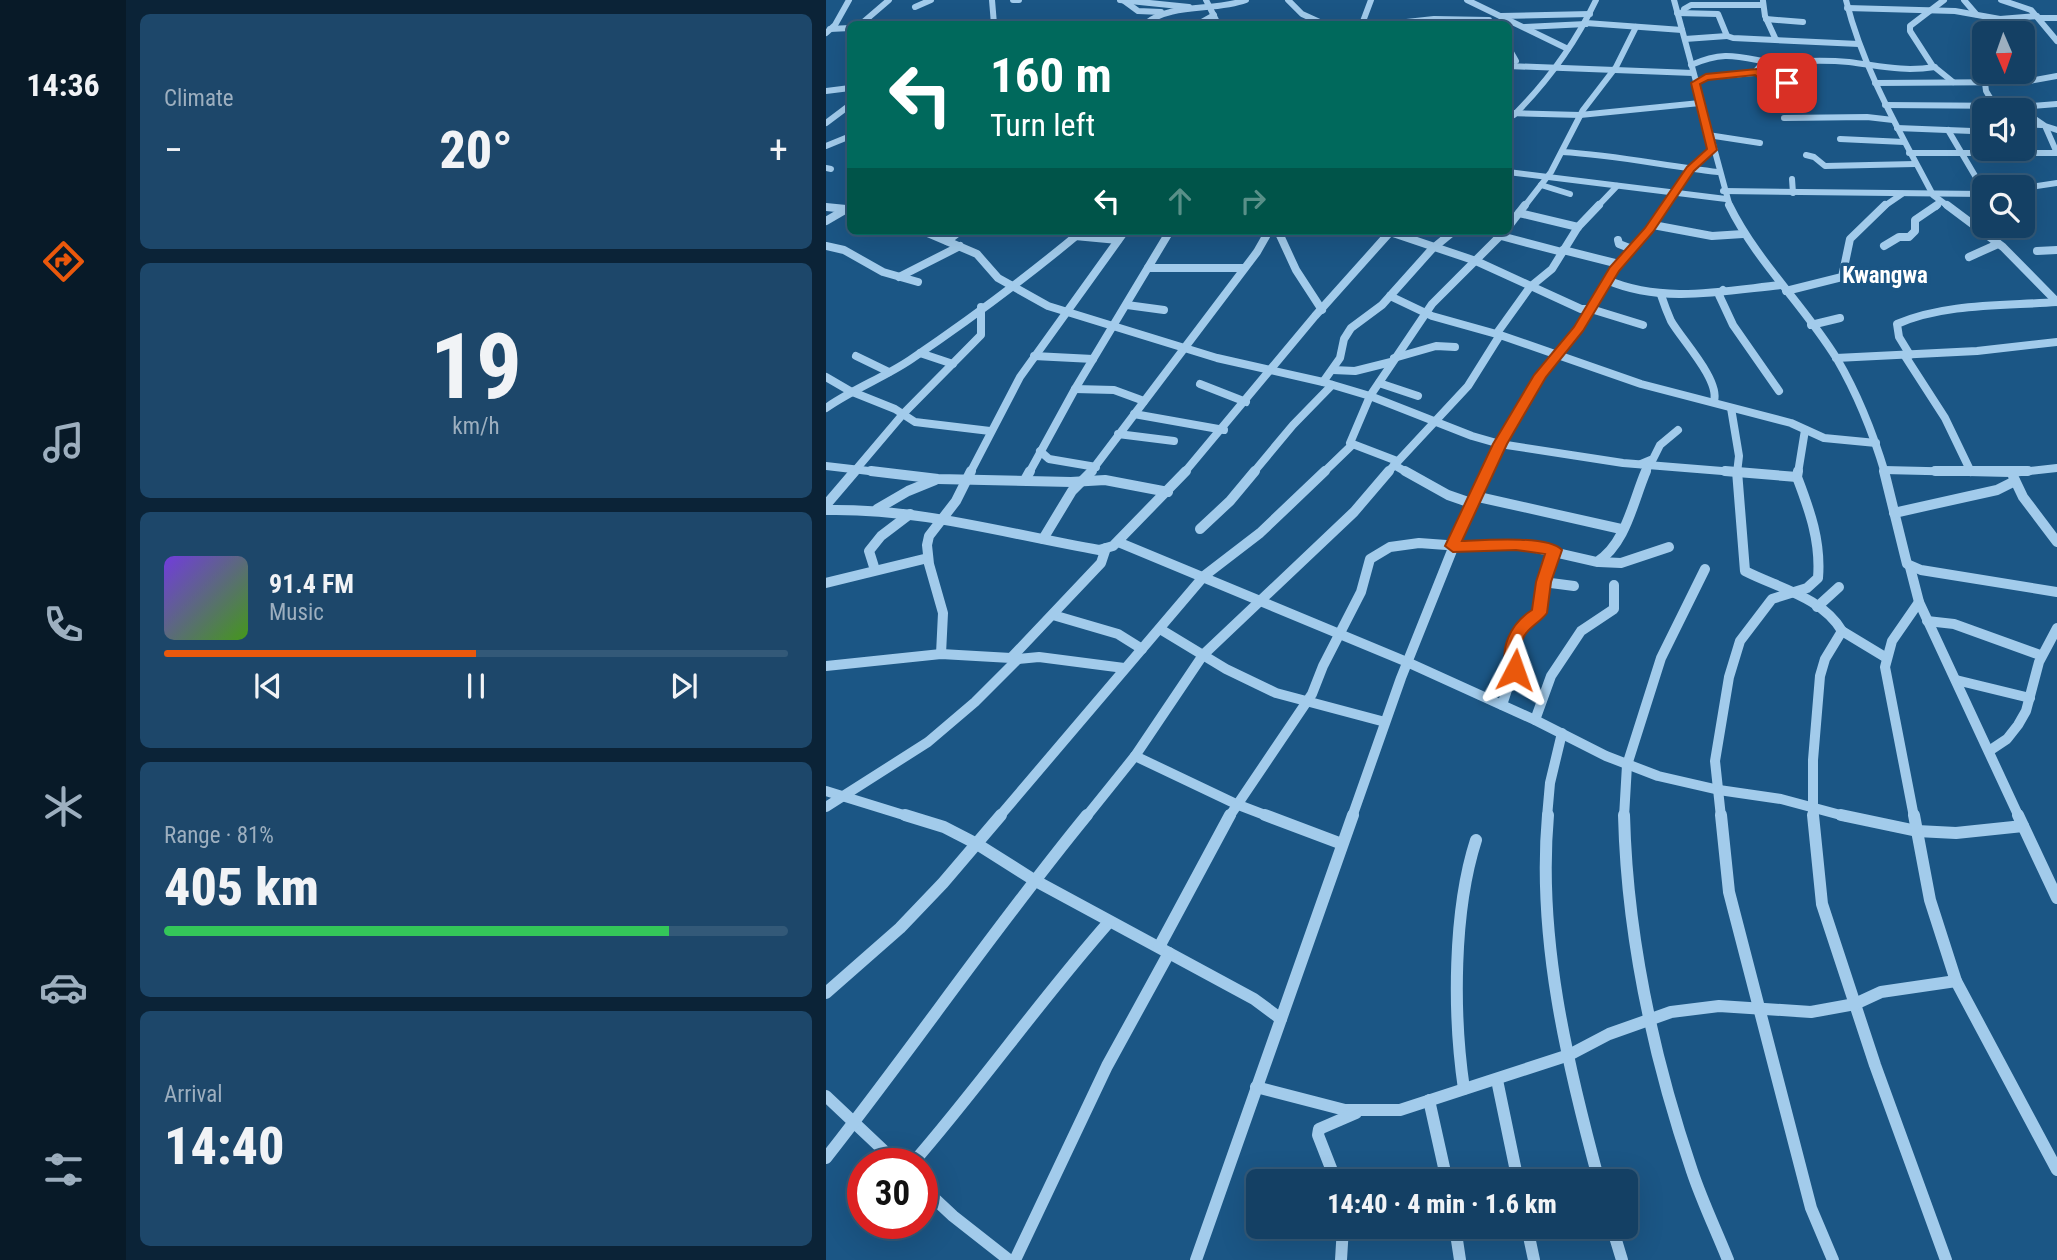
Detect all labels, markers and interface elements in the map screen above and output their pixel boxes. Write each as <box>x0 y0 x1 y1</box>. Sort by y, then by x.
north arrow <box>1972 21 2035 84</box>
map controls <box>1972 21 2035 238</box>
text: 160 m <box>990 47 1112 104</box>
icon: left <box>875 49 966 140</box>
pin <box>1757 53 1817 113</box>
icon: arrive <box>1768 64 1806 102</box>
text: 14:36 <box>26 66 100 104</box>
text: Climate <box>164 85 234 112</box>
button: sound <box>1972 98 2035 161</box>
text: Turn left <box>990 106 1095 144</box>
text: 20° <box>439 120 513 181</box>
text: − <box>164 128 183 172</box>
text: + <box>769 128 788 172</box>
button: search <box>1972 175 2035 238</box>
icon: left <box>1088 182 1126 220</box>
icon: ahead <box>1161 182 1199 220</box>
icon: right <box>1234 182 1272 220</box>
icon: directions <box>39 237 88 286</box>
district label: Kwangwa <box>1842 262 1928 289</box>
text: 19 <box>430 314 522 420</box>
text: km/h <box>452 413 500 440</box>
icon: music <box>39 418 88 467</box>
text: 91.4 FM <box>269 569 354 599</box>
text: Music <box>269 599 324 626</box>
icon: phone <box>39 600 88 649</box>
position arrow <box>1478 633 1552 707</box>
icon: previous <box>249 667 287 705</box>
icon: pause <box>457 667 495 705</box>
icon: next <box>665 667 703 705</box>
icon: climate <box>39 782 88 831</box>
text: Range · 81% <box>164 822 274 849</box>
text: 405 km <box>164 857 319 918</box>
icon: car <box>39 963 88 1012</box>
text: Arrival <box>164 1081 223 1108</box>
text: 14:40 <box>164 1116 284 1177</box>
icon: filters <box>39 1145 88 1194</box>
speed limit sign: 30 <box>847 1148 938 1239</box>
text: 14:40 · 4 min · 1.6 km <box>1327 1189 1557 1219</box>

